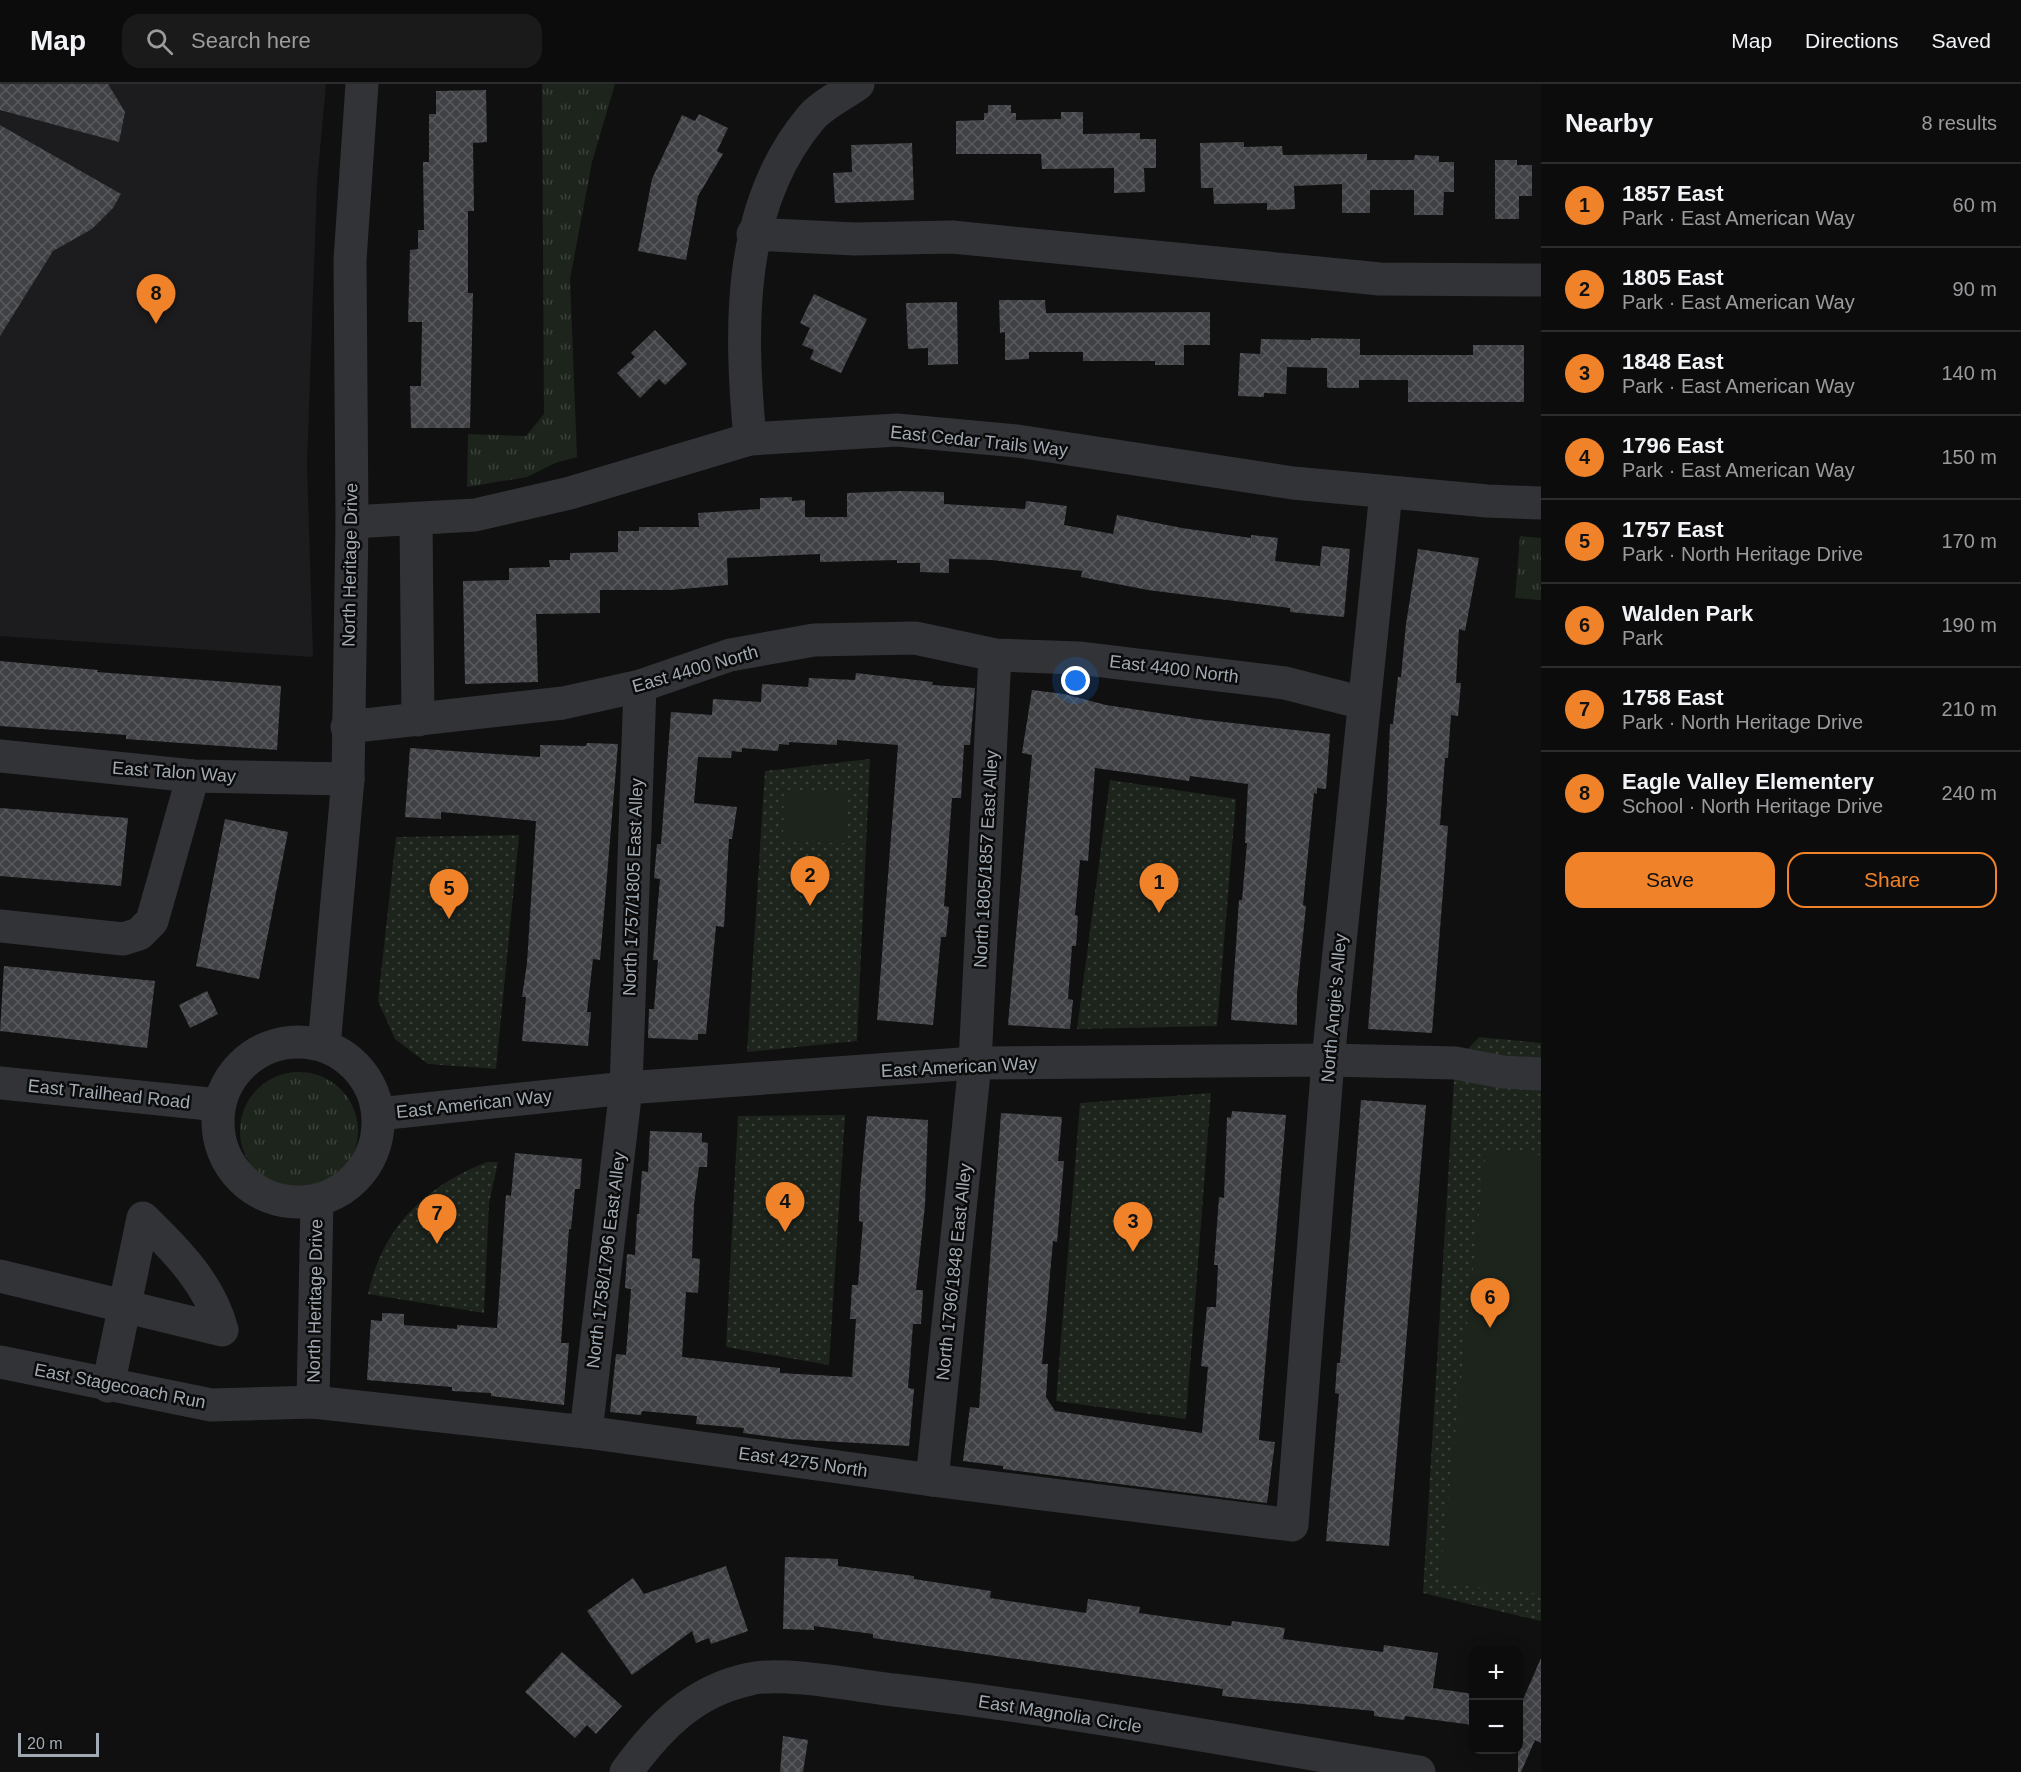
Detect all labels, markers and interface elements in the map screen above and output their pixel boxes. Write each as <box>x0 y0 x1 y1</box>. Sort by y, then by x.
search box <box>122 14 542 68</box>
text: Map <box>30 25 86 56</box>
icon: search <box>143 25 176 58</box>
text: Search here <box>191 28 311 53</box>
text: Map <box>1731 29 1772 52</box>
text: Directions <box>1805 29 1898 52</box>
text: Saved <box>1931 29 1991 52</box>
text: Nearby <box>1565 108 1653 138</box>
text: 8 results <box>1921 112 1997 134</box>
text: 1857 East <box>1622 181 1724 206</box>
text: 1 <box>1579 194 1590 216</box>
text: 60 m <box>1953 194 1997 216</box>
text: Park · East American Way <box>1622 207 1855 229</box>
text: 1805 East <box>1622 265 1724 290</box>
pin: 8 <box>136 274 176 324</box>
text: 2 <box>1579 278 1590 300</box>
text: 90 m <box>1953 278 1997 300</box>
text: Park · East American Way <box>1622 291 1855 313</box>
text: 1848 East <box>1622 349 1724 374</box>
text: 3 <box>1579 362 1590 384</box>
text: 140 m <box>1941 362 1997 384</box>
text: Park · East American Way <box>1622 375 1855 397</box>
street label: East Cedar Trails Way <box>889 422 1069 460</box>
text: 1796 East <box>1622 433 1724 458</box>
text: 4 <box>1579 446 1590 468</box>
text: 150 m <box>1941 446 1997 468</box>
text: Park · East American Way <box>1622 459 1855 481</box>
street label: North Heritage Drive <box>339 483 361 647</box>
text: 1757 East <box>1622 517 1724 542</box>
text: 5 <box>1579 530 1590 552</box>
text: 170 m <box>1941 530 1997 552</box>
text: Park · North Heritage Drive <box>1622 543 1863 565</box>
text: Walden Park <box>1622 601 1753 626</box>
text: 6 <box>1579 614 1590 636</box>
text: 190 m <box>1941 614 1997 636</box>
text: Park <box>1622 627 1663 649</box>
street label: East 4400 North <box>630 641 760 697</box>
street label: East 4400 North <box>1108 651 1240 687</box>
your location <box>1061 666 1090 695</box>
text: 1758 East <box>1622 685 1724 710</box>
text: 7 <box>1579 698 1590 720</box>
text: 210 m <box>1941 698 1997 720</box>
text: Park · North Heritage Drive <box>1622 711 1863 733</box>
street label: North 1805/1857 East Alley <box>970 750 1002 968</box>
street label: East Talon Way <box>111 758 237 786</box>
text: Eagle Valley Elementery <box>1622 769 1874 794</box>
street label: North 1757/1805 East Alley <box>619 778 647 996</box>
text: 8 <box>1579 782 1590 804</box>
text: 240 m <box>1941 782 1997 804</box>
text: School · North Heritage Drive <box>1622 795 1883 817</box>
button: Save <box>1565 852 1775 908</box>
button: Share <box>1787 852 1997 908</box>
pin: 2 <box>790 856 830 906</box>
pin: 1 <box>1140 864 1178 913</box>
pin: 5 <box>430 870 468 919</box>
street label: North Angie's Alley <box>1318 933 1350 1083</box>
street label: East American Way <box>880 1053 1038 1081</box>
street label: East Trailhead Road <box>27 1076 191 1112</box>
street label: East American Way <box>395 1086 553 1122</box>
street label: North 1758/1796 East Alley <box>583 1151 629 1369</box>
street label: North 1796/1848 East Alley <box>933 1162 975 1382</box>
pin: 4 <box>766 1182 804 1232</box>
pin: 7 <box>418 1194 456 1244</box>
pin: 3 <box>1114 1202 1152 1252</box>
street label: North Heritage Drive <box>304 1219 326 1383</box>
pin: 6 <box>1470 1278 1510 1328</box>
street label: East Stagecoach Run <box>33 1360 207 1412</box>
street label: East 4275 North <box>737 1443 869 1481</box>
map controls <box>1469 1646 1523 1754</box>
button: + <box>1469 1646 1523 1700</box>
street label: East Magnolia Circle <box>977 1691 1143 1737</box>
button: − <box>1469 1700 1523 1754</box>
scale bar <box>18 1730 99 1758</box>
text: 20 m <box>27 1735 63 1752</box>

